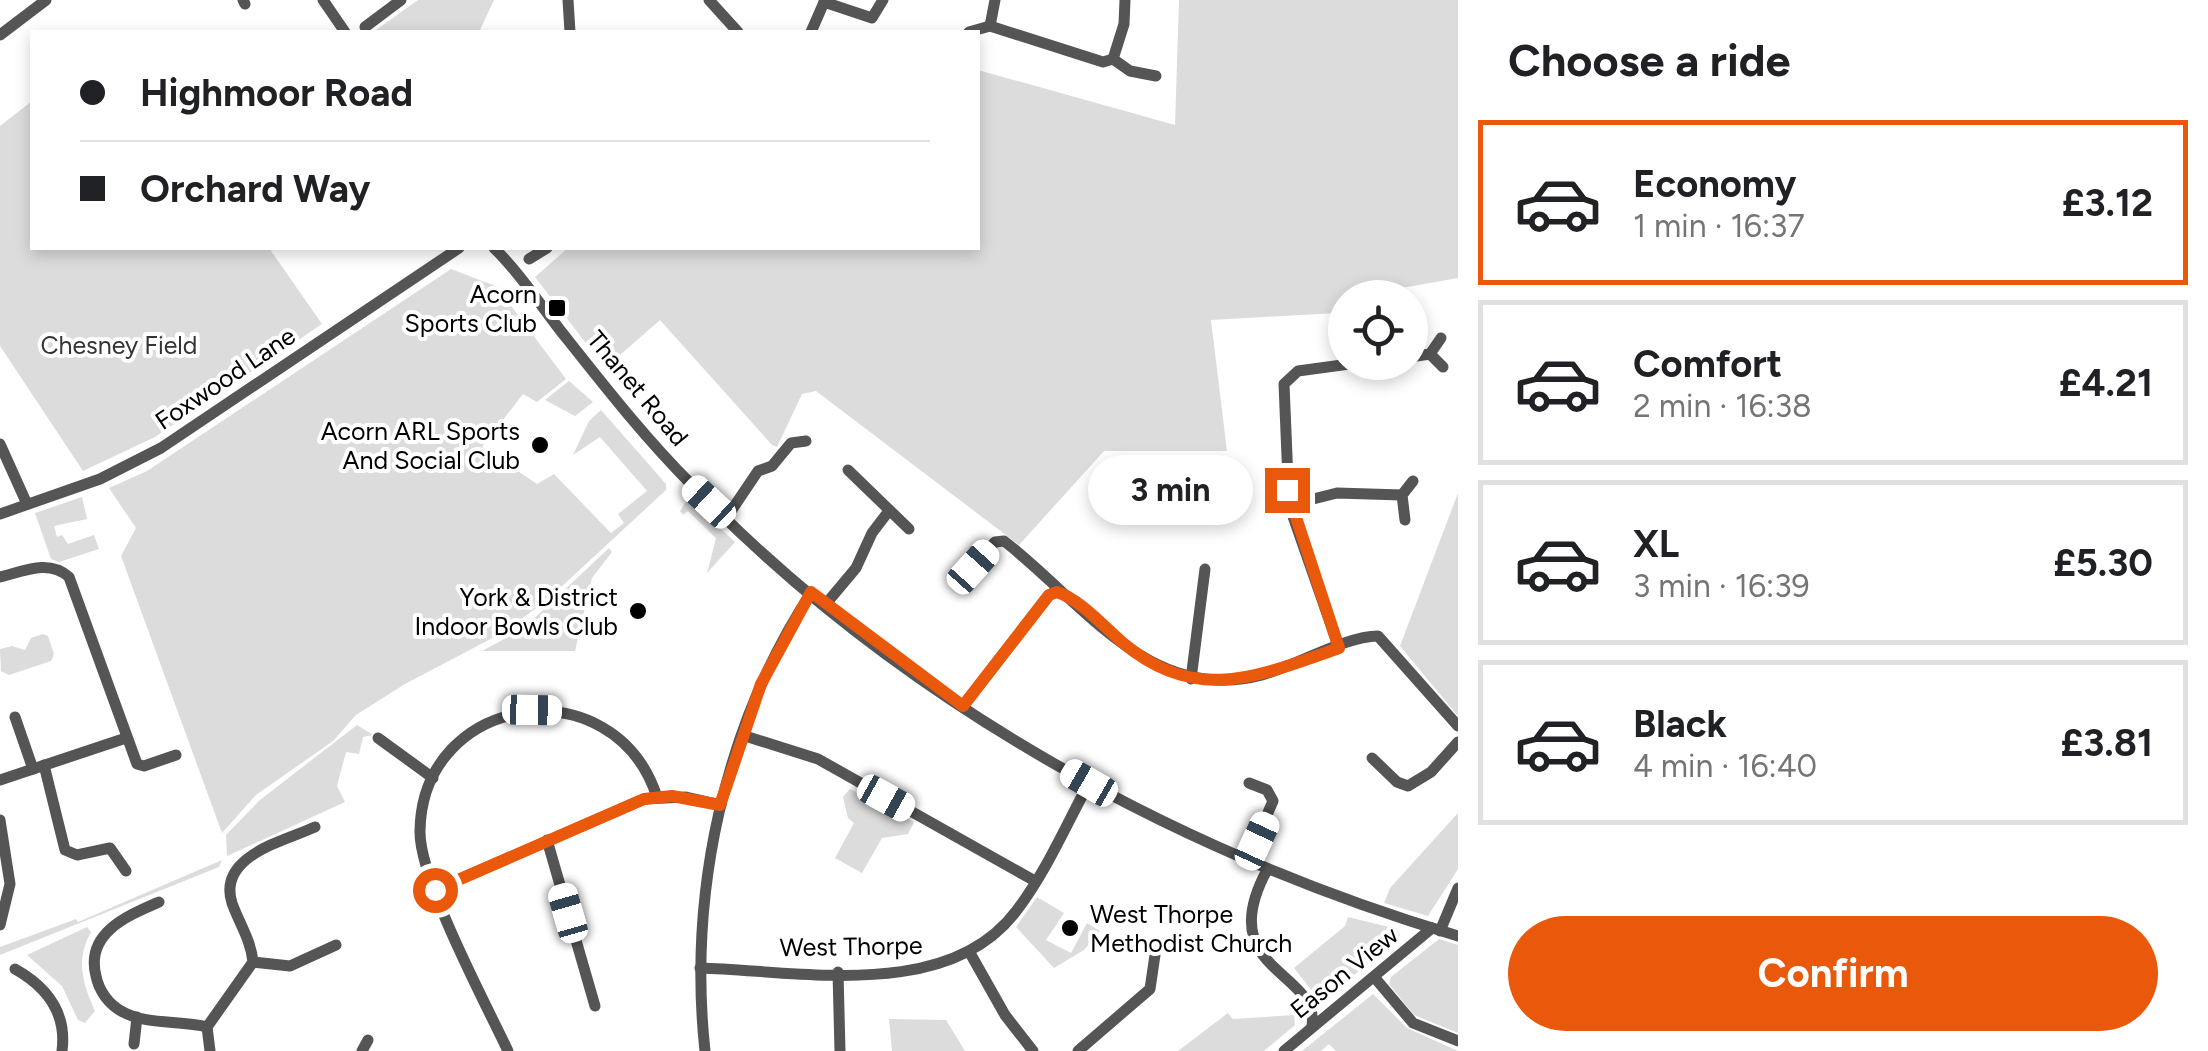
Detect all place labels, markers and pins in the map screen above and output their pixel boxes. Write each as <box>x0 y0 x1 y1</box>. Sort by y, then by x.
place label: Acorn Sports Club <box>405 279 537 338</box>
marker: Acorn Sports Club <box>546 297 568 319</box>
place label: Acorn ARL Sports And Social Club <box>321 416 520 475</box>
marker: Acorn ARL Sports And Social Club <box>529 434 551 456</box>
place label: York & District Indoor Bowls Club <box>415 582 618 641</box>
marker: York & District Indoor Bowls Club <box>627 600 649 622</box>
place label: West Thorpe Methodist Church <box>1090 899 1292 958</box>
marker: West Thorpe Methodist Church <box>1059 917 1081 939</box>

